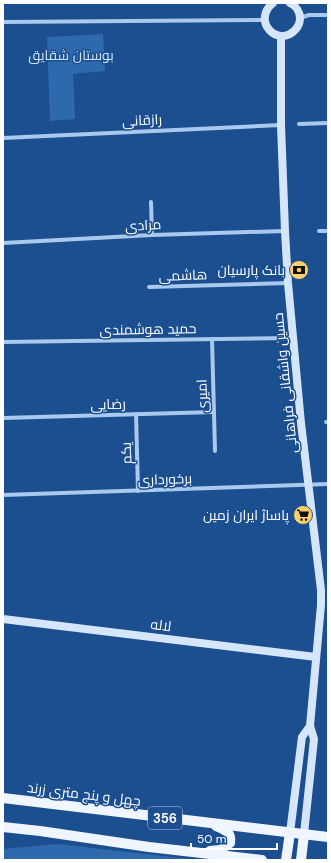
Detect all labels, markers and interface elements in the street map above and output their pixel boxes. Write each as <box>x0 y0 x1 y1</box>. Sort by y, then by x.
park label: بوستان شقایق <box>28 46 114 64</box>
street label: رازقانی <box>122 110 162 130</box>
street label: مرادی <box>124 215 162 235</box>
bank icon: بانک پارسیان <box>288 259 310 281</box>
place label: بانک پارسیان <box>218 261 285 280</box>
street label: هاشمی <box>158 265 208 285</box>
street label: حسین واشقانی فراهانی <box>269 312 301 454</box>
street label: حمید هوشمندی <box>99 319 197 339</box>
street label: امیری <box>192 379 212 413</box>
street label: رضایی <box>90 394 126 414</box>
street label: یکم <box>117 441 136 464</box>
street label: برخورداری <box>138 469 192 489</box>
supermarket icon: پاساژ ایران زمین <box>292 504 314 526</box>
place label: پاساژ ایران زمین <box>203 506 289 525</box>
street label: لاله <box>149 615 173 635</box>
street label: چهل و پنج متری زرند <box>26 778 142 811</box>
road number: 356 <box>148 807 182 829</box>
scale bar <box>191 825 277 851</box>
text: 50 m <box>197 831 226 847</box>

